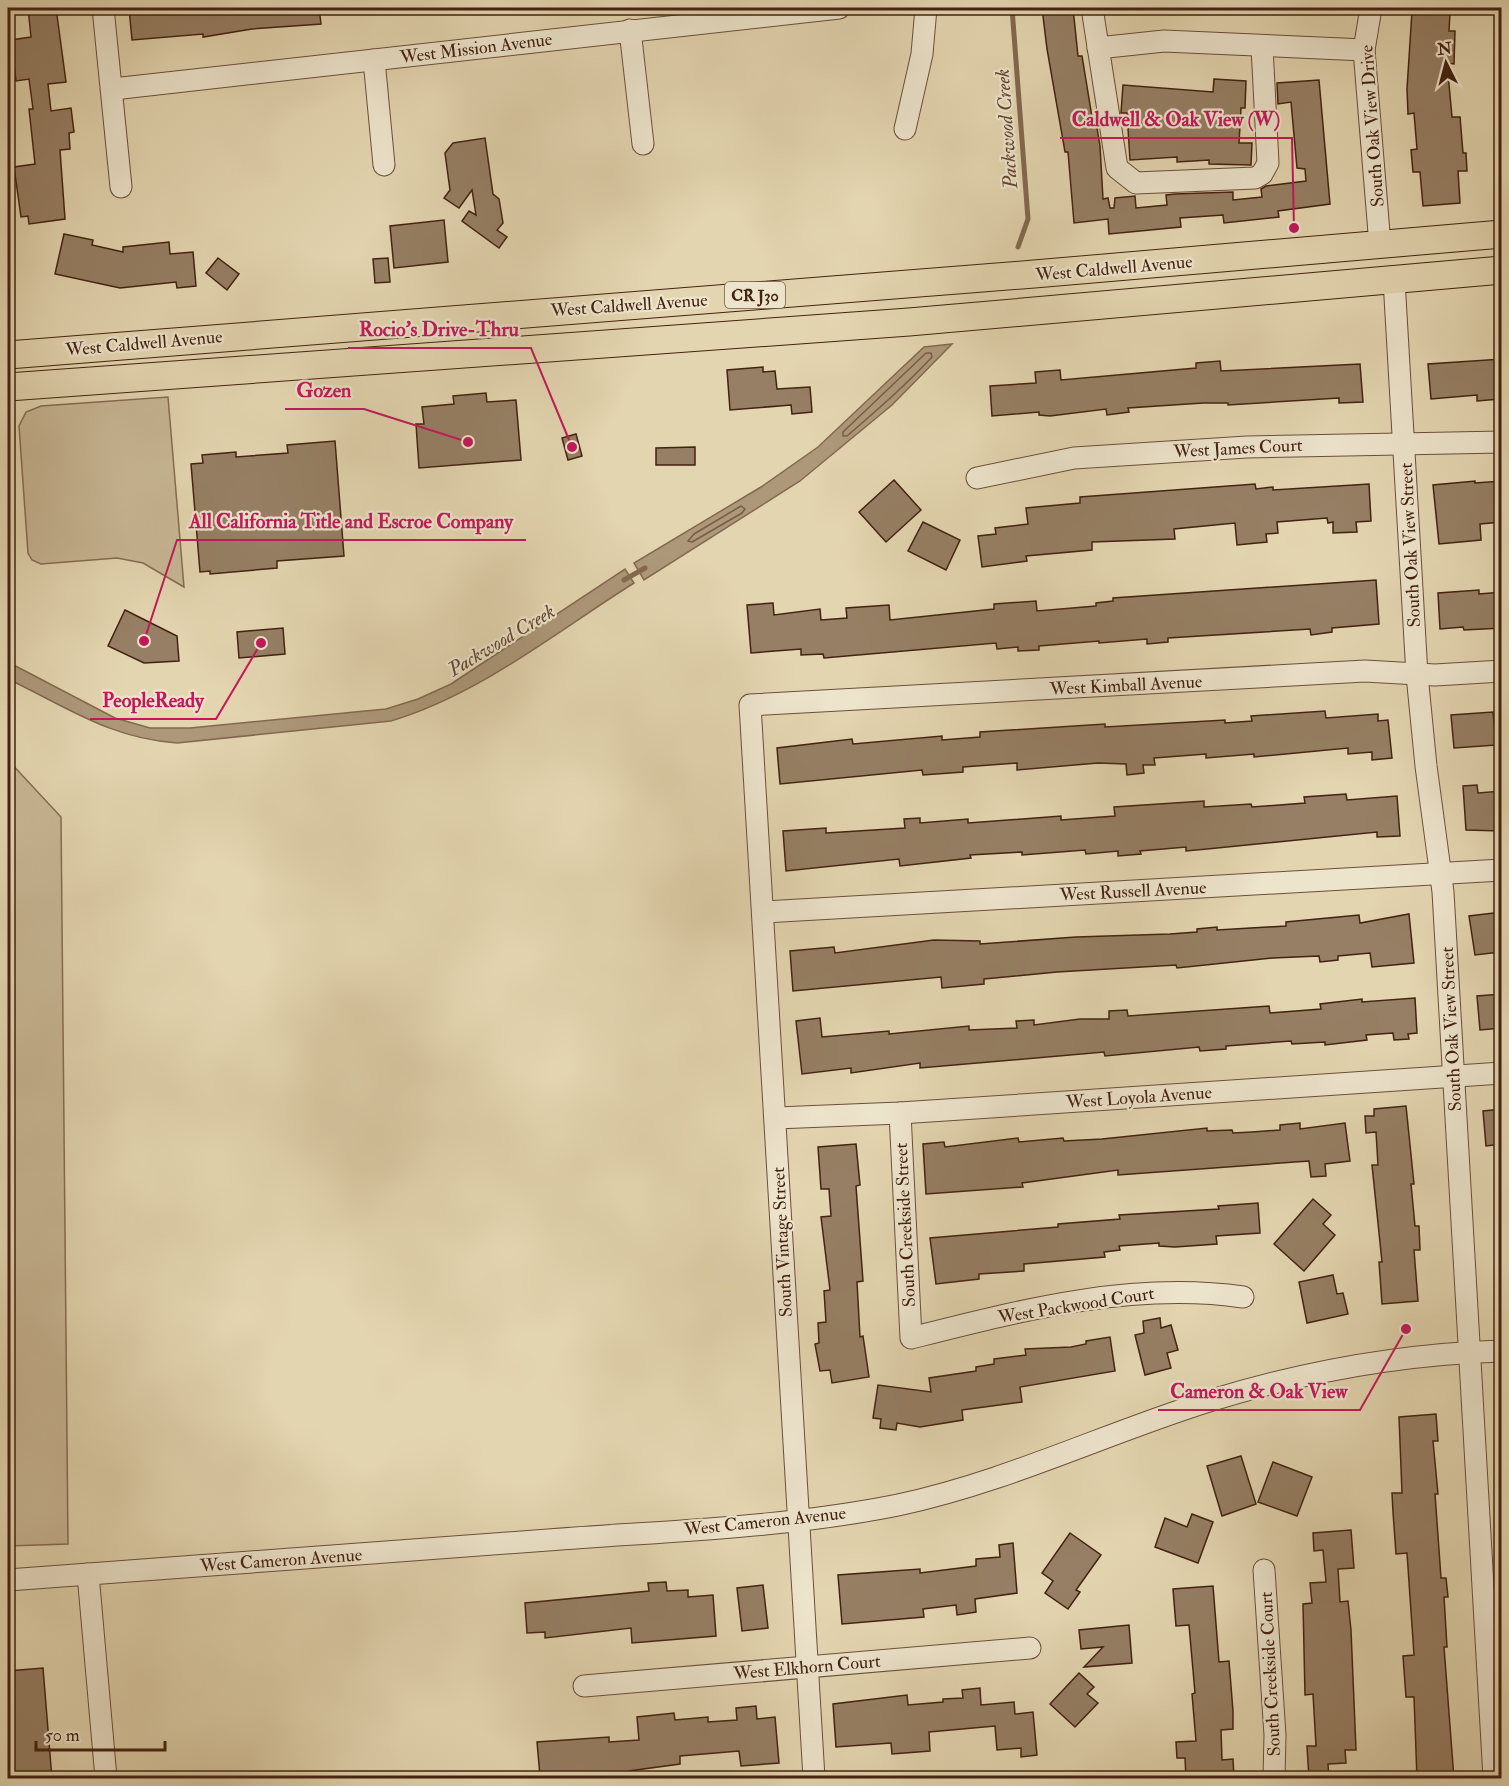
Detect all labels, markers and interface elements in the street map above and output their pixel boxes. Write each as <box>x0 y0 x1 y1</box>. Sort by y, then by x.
street label: West Mission Avenue <box>398 28 554 69</box>
north arrow <box>1416 33 1476 93</box>
text: N <box>1435 38 1453 60</box>
street label: South Oak View Drive <box>1355 44 1390 208</box>
water label: Packwood Creek <box>990 68 1023 191</box>
callout: Caldwell & Oak View (W) <box>1060 100 1292 138</box>
text: Caldwell & Oak View (W) <box>1072 107 1280 132</box>
street label: West Caldwell Avenue <box>1034 250 1194 287</box>
road number: CR J30 <box>725 282 785 308</box>
street label: West Caldwell Avenue <box>549 289 709 323</box>
callout: Rocio's Drive-Thru <box>348 310 531 348</box>
text: Rocio's Drive-Thru <box>359 317 520 342</box>
street label: West Caldwell Avenue <box>64 325 224 362</box>
callout: Gozen <box>285 371 364 409</box>
text: Gozen <box>297 378 352 403</box>
street label: West James Court <box>1172 434 1303 463</box>
street label: South Oak View Street <box>1395 462 1426 628</box>
callout: All California Title and Escroe Company <box>177 502 526 540</box>
text: All California Title and Escroe Company <box>188 509 514 535</box>
water label: Packwood Creek <box>442 599 559 683</box>
street label: West Kimball Avenue <box>1048 670 1203 701</box>
callout: PeopleReady <box>90 681 216 719</box>
text: PeopleReady <box>102 688 205 714</box>
street label: West Russell Avenue <box>1058 876 1208 907</box>
street label: South Oak View Street <box>1436 946 1467 1112</box>
street label: West Loyola Avenue <box>1064 1081 1213 1114</box>
street label: South Creekside Street <box>890 1142 921 1308</box>
street label: South Vintage Street <box>767 1166 798 1318</box>
street label: West Packwood Court <box>995 1282 1156 1329</box>
callout: Cameron & Oak View <box>1158 1372 1360 1410</box>
text: Cameron & Oak View <box>1170 1379 1348 1404</box>
street label: West Cameron Avenue <box>682 1502 847 1542</box>
street label: West Cameron Avenue <box>198 1543 363 1578</box>
street label: South Creekside Court <box>1255 1591 1286 1757</box>
street label: West Elkhorn Court <box>731 1650 882 1685</box>
scale bar <box>36 1714 165 1752</box>
text: 50 m <box>45 1724 80 1747</box>

